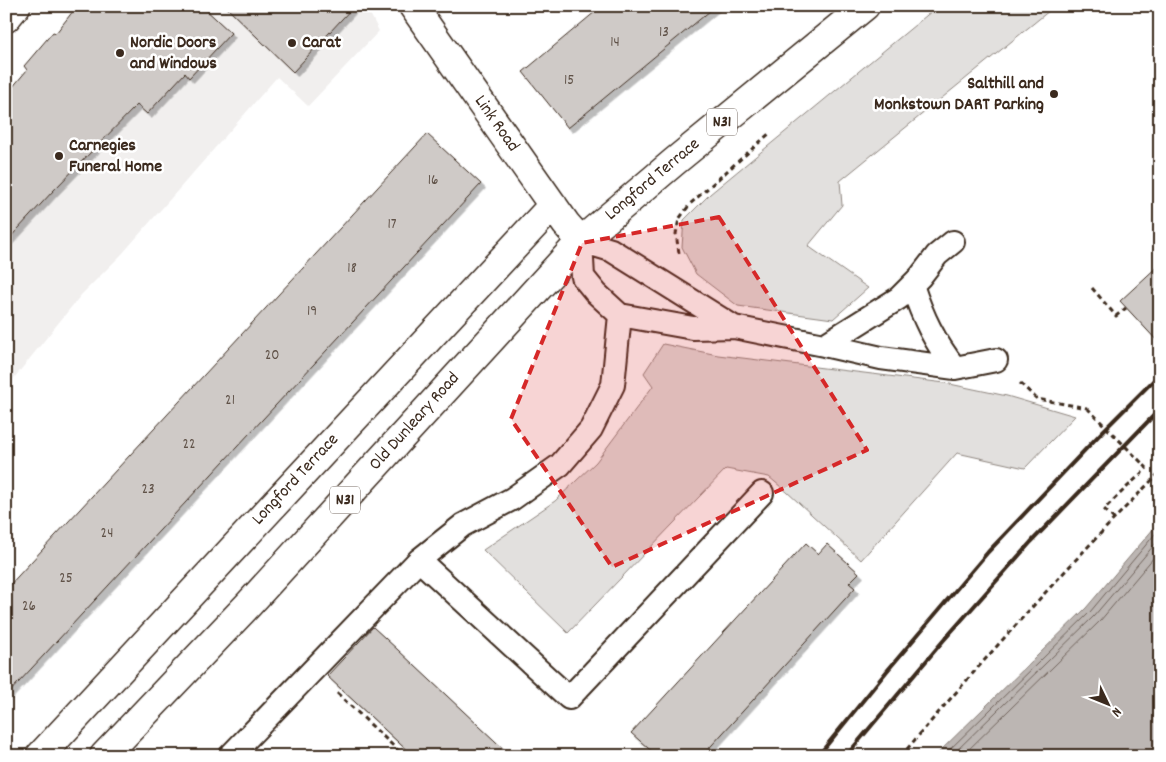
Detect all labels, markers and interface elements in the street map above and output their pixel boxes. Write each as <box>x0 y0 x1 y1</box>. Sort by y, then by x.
house number: 13 <box>659 22 669 44</box>
place label: Nordic Doors and Windows <box>130 31 217 77</box>
place label: Carat <box>302 31 341 56</box>
house number: 14 <box>610 32 620 54</box>
marker: Carat <box>286 37 298 49</box>
marker: Nordic Doors and Windows <box>114 47 126 59</box>
house number: 15 <box>564 70 574 92</box>
place label: Salthill and Monkstown DART Parking <box>874 72 1044 118</box>
marker: Salthill and Monkstown DART Parking <box>1048 88 1060 100</box>
street label: Link Road <box>467 91 525 157</box>
road number: N31 <box>707 108 737 136</box>
street label: Longford Terrace <box>600 133 706 227</box>
place label: Carnegies Funeral Home <box>69 134 162 180</box>
marker: Carnegies Funeral Home <box>53 150 65 162</box>
house number: 16 <box>428 170 438 192</box>
house number: 17 <box>387 214 397 236</box>
house number: 18 <box>347 258 357 280</box>
house number: 19 <box>307 301 317 323</box>
house number: 20 <box>265 345 279 367</box>
street label: Old Dunleary Road <box>364 367 466 477</box>
house number: 21 <box>225 390 235 412</box>
street label: Longford Terrace <box>247 429 345 531</box>
house number: 22 <box>182 434 196 456</box>
house number: 23 <box>141 479 155 501</box>
road number: N31 <box>330 486 360 514</box>
house number: 24 <box>101 523 113 545</box>
house number: 25 <box>59 568 73 590</box>
house number: 26 <box>22 596 36 618</box>
north arrow <box>1084 680 1134 730</box>
text: N <box>1106 702 1126 721</box>

